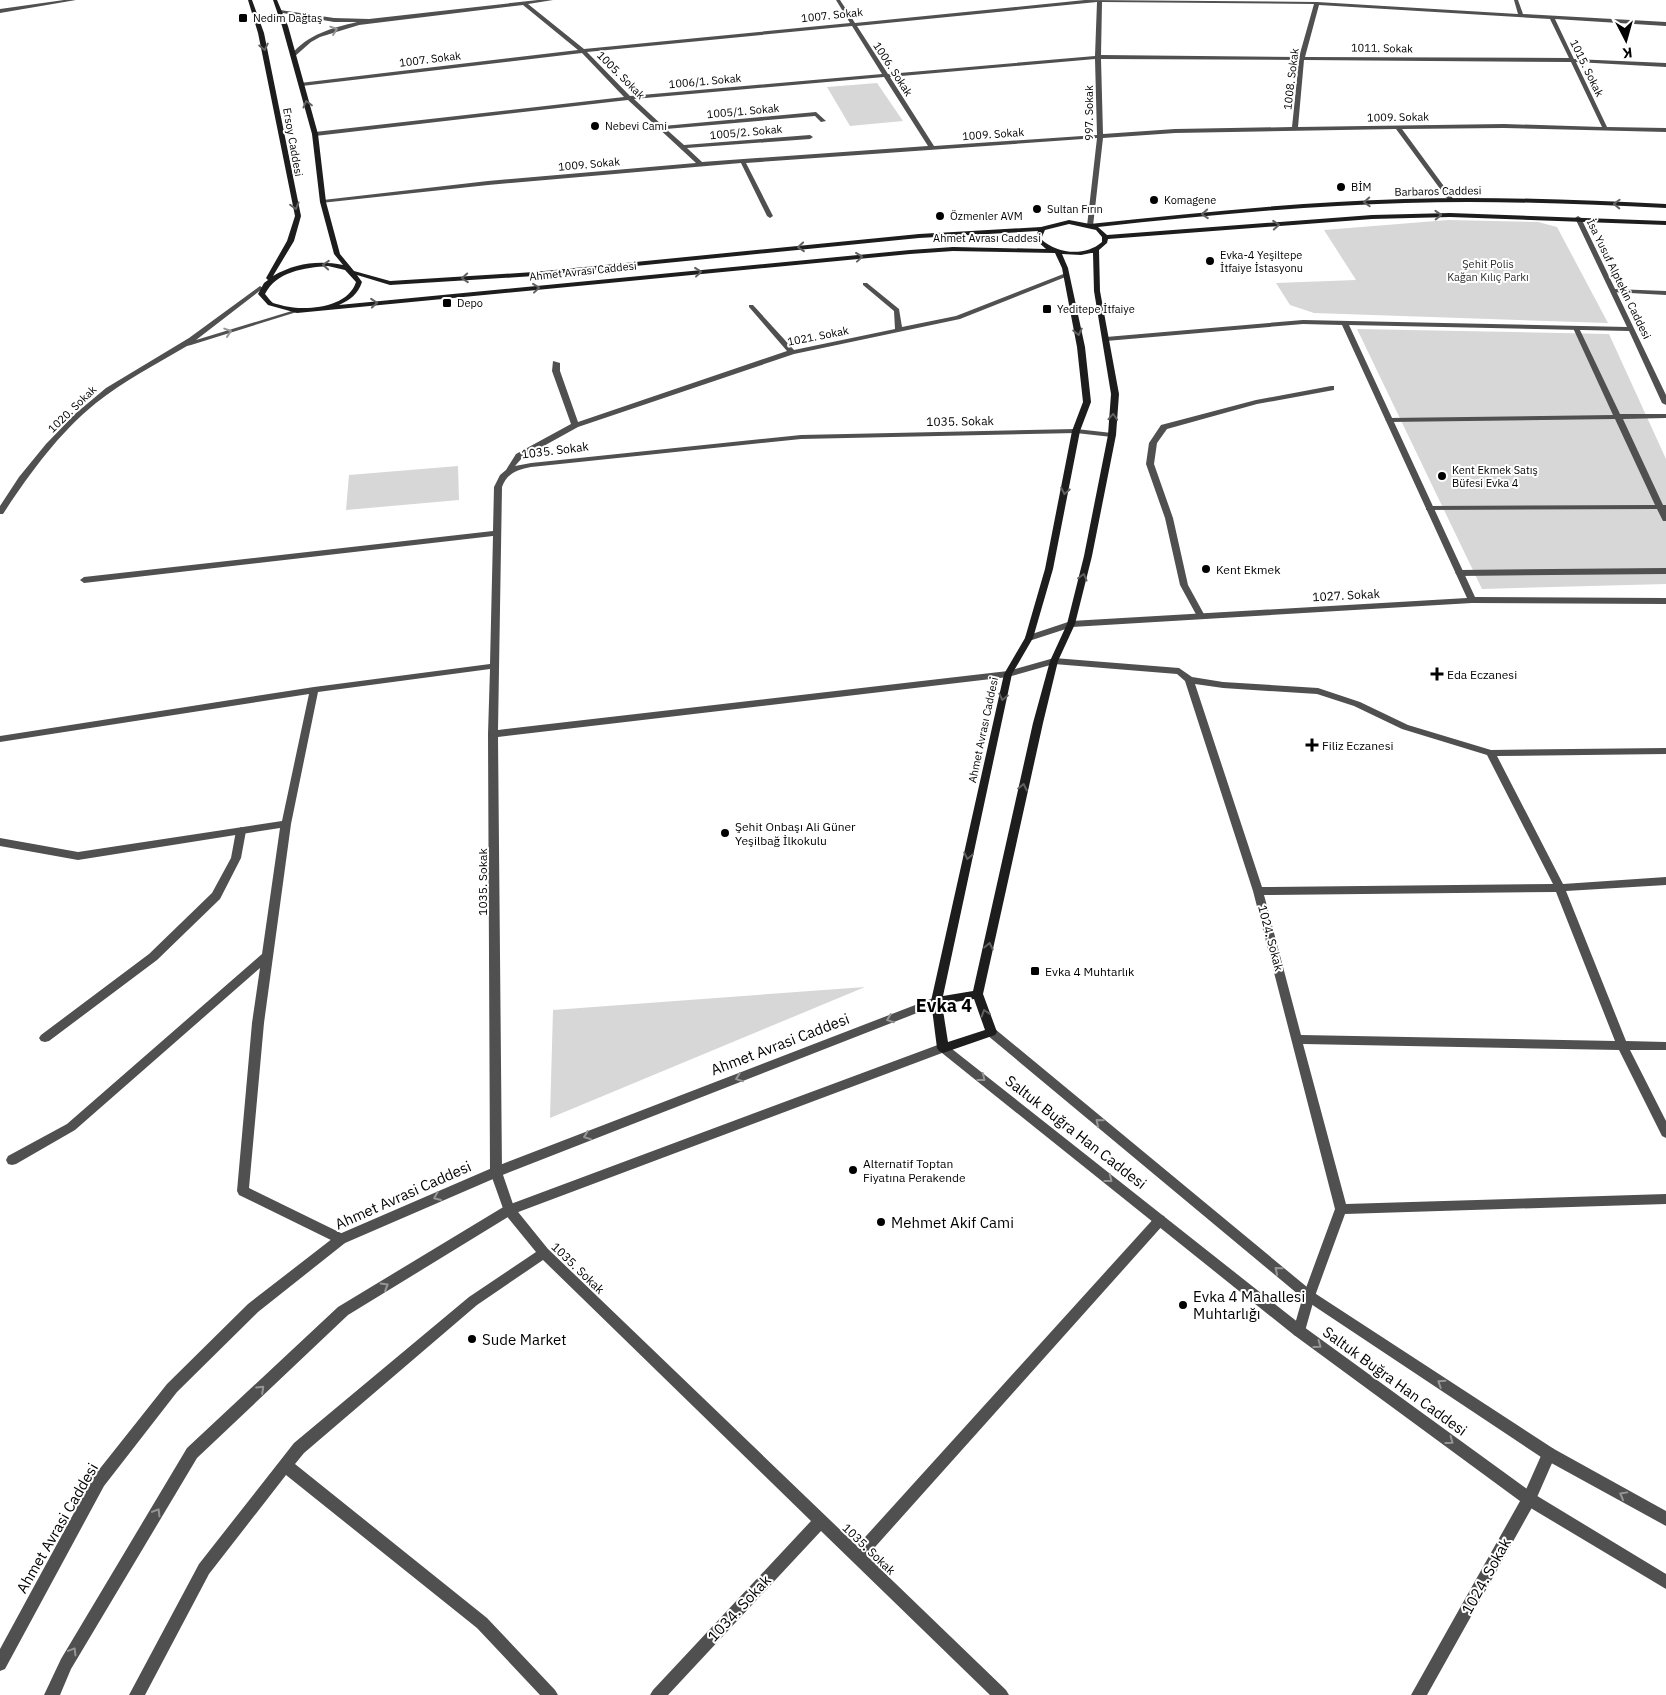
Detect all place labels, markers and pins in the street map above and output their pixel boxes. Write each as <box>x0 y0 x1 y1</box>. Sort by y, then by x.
place label: Nedim Dağtaş <box>253 11 322 25</box>
marker: Nedim Dağtaş <box>237 12 249 24</box>
place label: Nebevi Cami <box>605 119 667 133</box>
marker: Nebevi Cami <box>589 120 601 132</box>
place label: BİM <box>1351 180 1372 194</box>
marker: BİM <box>1335 181 1347 193</box>
place label: Komagene <box>1164 193 1216 207</box>
marker: Komagene <box>1148 194 1160 206</box>
place label: Sultan Fırın <box>1047 202 1103 216</box>
marker: Sultan Fırın <box>1031 203 1043 215</box>
place label: Özmenler AVM <box>950 209 1023 223</box>
marker: Özmenler AVM <box>934 210 946 222</box>
place label: Evka-4 Yeşiltepe İtfaiye İstasyonu <box>1220 248 1303 275</box>
marker: Evka-4 Yeşiltepe İtfaiye İstasyonu <box>1204 255 1216 267</box>
place label: Depo <box>457 296 483 310</box>
marker: Depo <box>441 297 453 309</box>
place label: Yeditepe İtfaiye <box>1057 302 1135 316</box>
marker: Yeditepe İtfaiye <box>1041 303 1053 315</box>
place label: Kent Ekmek Satış Büfesi Evka 4 <box>1452 463 1538 490</box>
marker: Kent Ekmek Satış Büfesi Evka 4 <box>1436 470 1448 482</box>
place label: Kent Ekmek <box>1216 562 1281 577</box>
marker: Kent Ekmek <box>1200 563 1212 575</box>
place label: Eda Eczanesi <box>1447 667 1517 682</box>
marker: Eda Eczanesi <box>1431 668 1443 680</box>
place label: Filiz Eczanesi <box>1322 738 1394 753</box>
marker: Filiz Eczanesi <box>1306 739 1318 751</box>
place label: Şehit Onbaşı Ali Güner Yeşilbağ İlkokulu <box>735 819 856 848</box>
marker: Şehit Onbaşı Ali Güner Yeşilbağ İlkokulu <box>719 827 731 839</box>
place label: Evka 4 Muhtarlık <box>1045 964 1135 979</box>
marker: Evka 4 Muhtarlık <box>1029 965 1041 977</box>
place label: Alternatif Toptan Fiyatına Perakende <box>863 1156 966 1185</box>
marker: Alternatif Toptan Fiyatına Perakende <box>847 1164 859 1176</box>
place label: Mehmet Akif Cami <box>891 1213 1014 1232</box>
marker: Mehmet Akif Cami <box>875 1216 887 1228</box>
place label: Evka 4 Mahallesi Muhtarlığı <box>1193 1287 1305 1323</box>
marker: Evka 4 Mahallesi Muhtarlığı <box>1177 1299 1189 1311</box>
place label: Sude Market <box>482 1330 567 1349</box>
marker: Sude Market <box>466 1333 478 1345</box>

